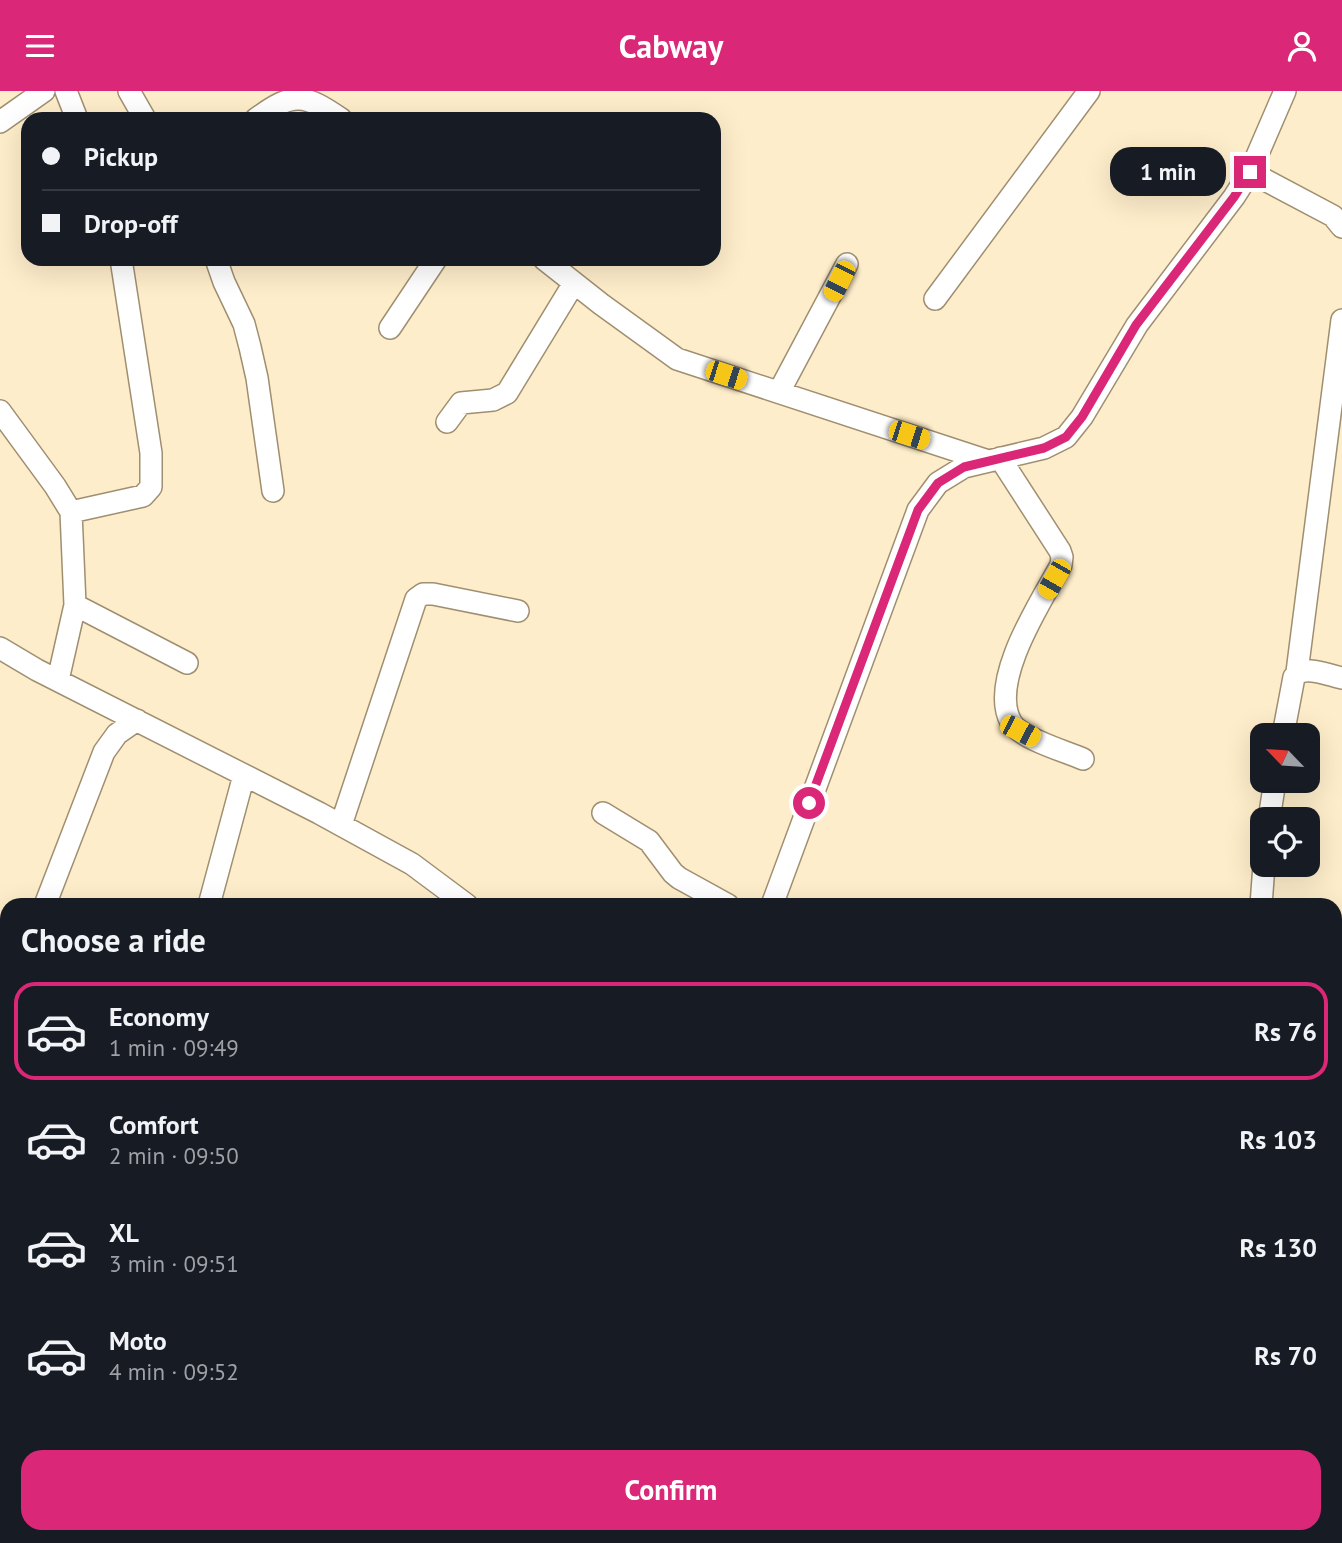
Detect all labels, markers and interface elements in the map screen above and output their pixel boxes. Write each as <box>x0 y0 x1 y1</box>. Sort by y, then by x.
text: Cabway <box>619 25 723 67</box>
icon: menu <box>21 27 59 65</box>
icon: person <box>1283 27 1321 65</box>
text: Pickup <box>84 140 158 173</box>
callout: 1 min <box>1110 147 1226 197</box>
route end <box>1234 156 1266 188</box>
text: 1 min <box>1140 157 1196 186</box>
text: Drop-off <box>84 207 178 240</box>
car <box>821 258 858 304</box>
car <box>703 359 750 391</box>
car <box>886 419 933 451</box>
car <box>1035 556 1074 602</box>
car <box>997 712 1044 750</box>
north arrow <box>1250 723 1320 793</box>
map controls <box>1250 723 1320 877</box>
route start <box>793 787 825 819</box>
button: locate <box>1250 807 1320 877</box>
text: Choose a ride <box>21 919 206 961</box>
icon: car <box>25 1000 88 1063</box>
text: Economy <box>109 1000 209 1033</box>
text: Rs 76 <box>1254 1015 1317 1048</box>
text: 1 min · 09:49 <box>109 1033 239 1062</box>
icon: car <box>25 1108 88 1171</box>
text: Comfort <box>109 1108 199 1141</box>
text: Rs 103 <box>1240 1123 1317 1156</box>
text: 2 min · 09:50 <box>109 1141 239 1170</box>
icon: car <box>25 1216 88 1279</box>
text: XL <box>109 1216 139 1249</box>
text: Rs 130 <box>1240 1231 1317 1264</box>
text: 3 min · 09:51 <box>109 1249 239 1278</box>
icon: car <box>25 1324 88 1387</box>
text: Moto <box>109 1324 167 1357</box>
text: Rs 70 <box>1254 1339 1317 1372</box>
text: 4 min · 09:52 <box>109 1357 239 1386</box>
button: Confirm <box>21 1450 1321 1530</box>

